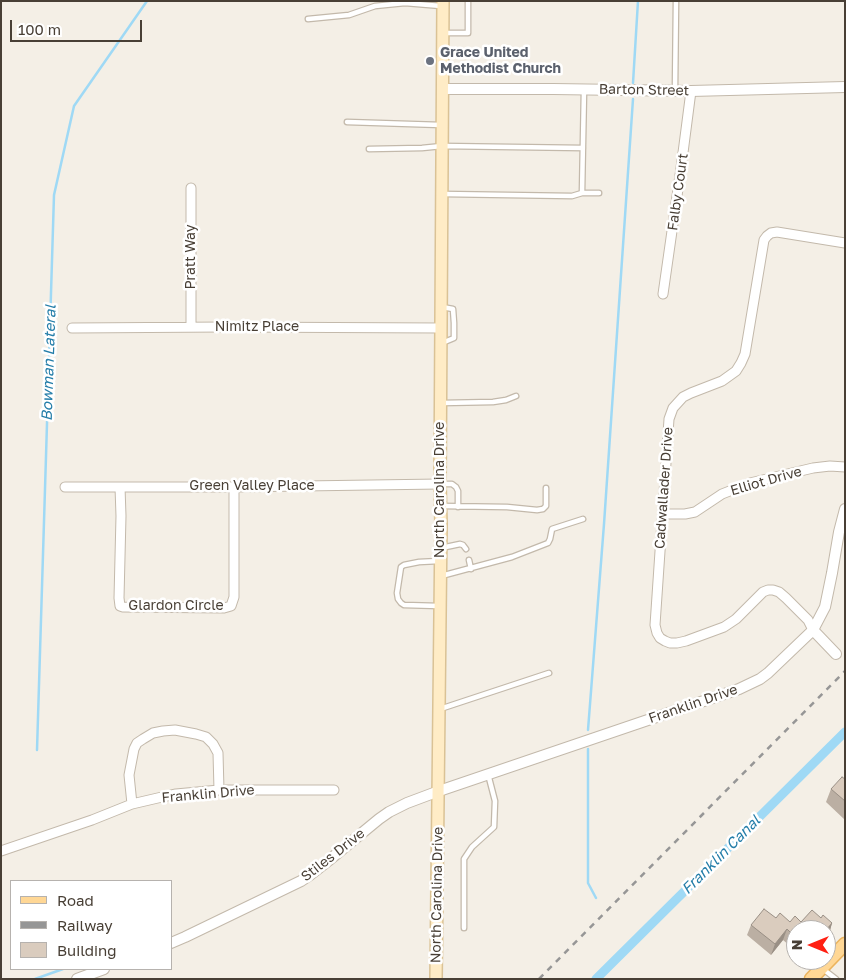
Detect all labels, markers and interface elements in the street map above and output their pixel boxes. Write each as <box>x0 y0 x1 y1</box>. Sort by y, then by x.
scale bar <box>12 10 145 42</box>
text: 100 m <box>18 20 61 38</box>
place label: Grace United Methodist Church <box>440 45 561 78</box>
marker: Grace United Methodist Church <box>424 55 436 67</box>
street label: Barton Street <box>599 81 689 99</box>
street label: Falby Court <box>664 152 692 232</box>
street label: Pratt Way <box>183 224 199 290</box>
water label: Bowman Lateral <box>38 304 60 422</box>
street label: Nimitz Place <box>215 319 299 335</box>
street label: North Carolina Drive <box>432 422 448 558</box>
street label: Cadwallader Drive <box>651 426 677 550</box>
street label: Elliot Drive <box>728 463 804 499</box>
street label: Green Valley Place <box>189 478 315 494</box>
street label: Glardon Circle <box>128 598 224 614</box>
street label: Franklin Drive <box>646 681 740 727</box>
street label: Franklin Drive <box>161 782 255 806</box>
water label: Franklin Canal <box>678 812 764 898</box>
street label: Stiles Drive <box>298 825 368 885</box>
street label: North Carolina Drive <box>427 827 447 963</box>
legend <box>10 880 172 970</box>
text: Road <box>57 891 94 909</box>
text: Railway <box>57 916 113 934</box>
north arrow <box>786 920 836 970</box>
text: N <box>788 940 805 950</box>
text: Building <box>57 941 117 959</box>

